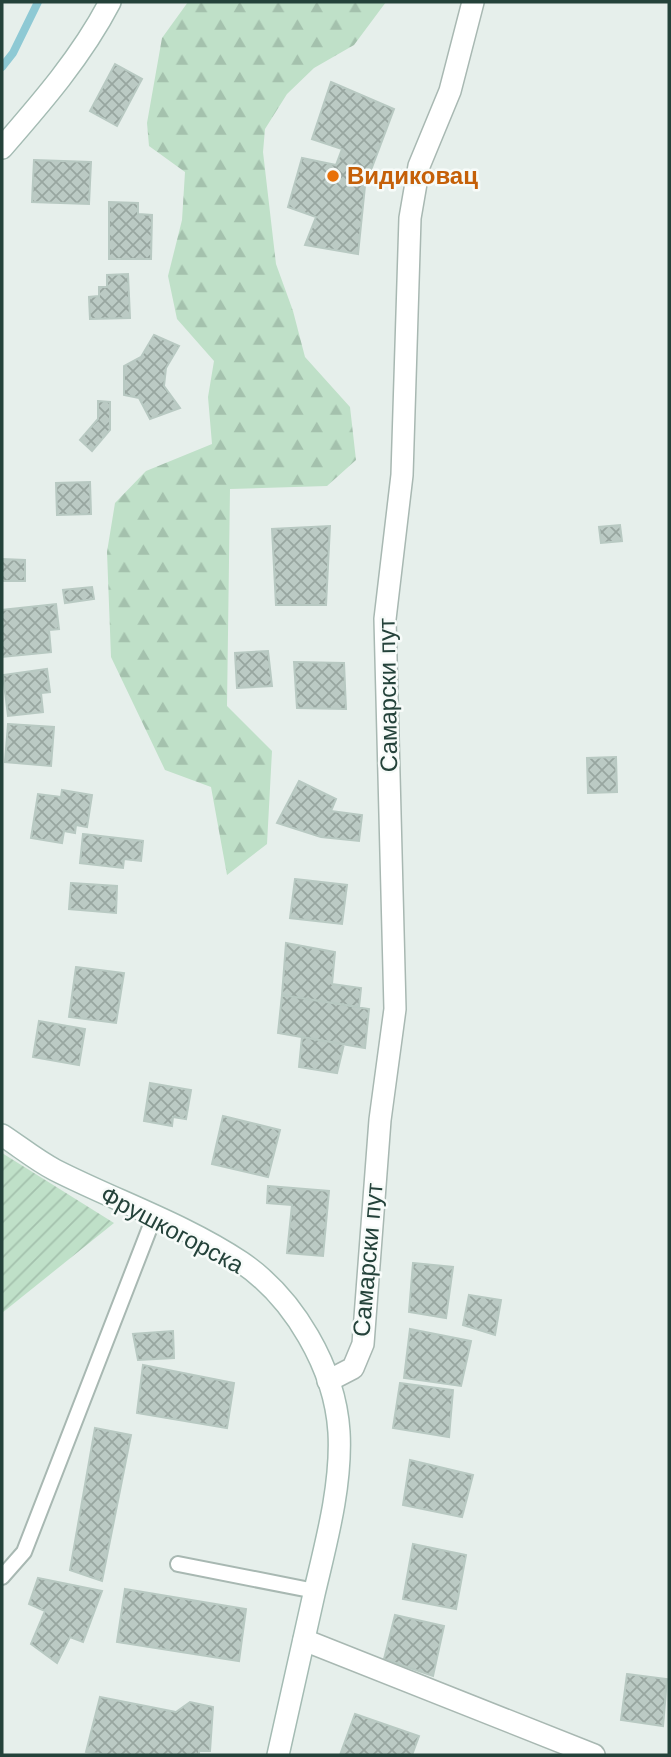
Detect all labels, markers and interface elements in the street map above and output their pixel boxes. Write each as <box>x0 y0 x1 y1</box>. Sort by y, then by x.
place label: Видиковац <box>347 162 478 190</box>
marker: Видиковац <box>325 168 341 184</box>
street label: Самарски пут <box>373 618 403 772</box>
street label: Фрушкогорска <box>96 1181 249 1280</box>
street label: Самарски пут <box>347 1182 389 1338</box>

